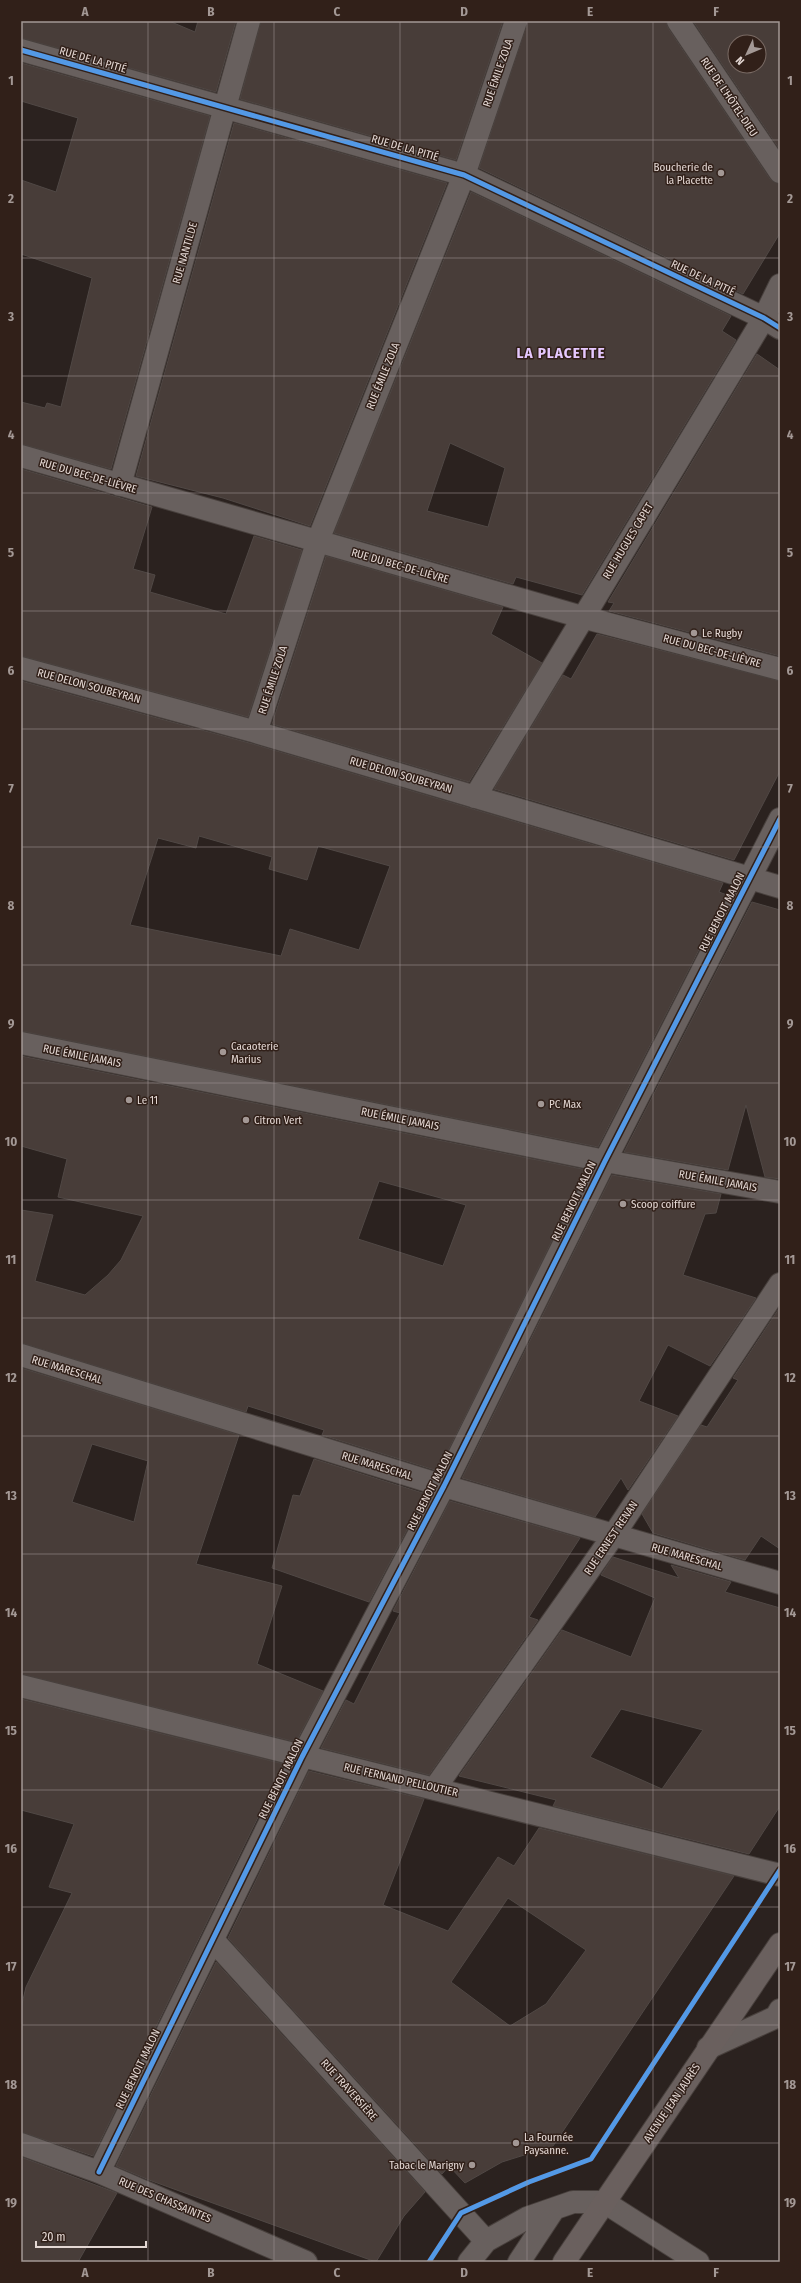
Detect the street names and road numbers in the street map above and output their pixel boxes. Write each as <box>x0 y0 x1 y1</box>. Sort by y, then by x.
street label: RUE ÉMILE ZOLA <box>479 37 516 109</box>
street label: RUE DE LA PITIÉ <box>58 43 128 76</box>
street label: RUE DE L'HÔTEL-DIEU <box>698 54 761 139</box>
street label: RUE DE LA PITIÉ <box>370 131 440 164</box>
street label: RUE NANTILDE <box>170 221 200 285</box>
street label: RUE DE LA PITIÉ <box>669 257 738 299</box>
street label: RUE ÉMILE ZOLA <box>363 340 402 411</box>
street label: RUE DU BEC-DE-LIÈVRE <box>38 455 138 496</box>
street label: RUE HUGUES CAPET <box>600 500 656 581</box>
street label: RUE DU BEC-DE-LIÈVRE <box>350 545 450 586</box>
street label: RUE DU BEC-DE-LIÈVRE <box>662 631 763 670</box>
street label: RUE ÉMILE ZOLA <box>255 644 290 716</box>
street label: RUE DELON SOUBEYRAN <box>36 666 142 706</box>
street label: RUE DELON SOUBEYRAN <box>348 754 454 796</box>
street label: RUE BENOIT MALON <box>696 870 748 954</box>
street label: RUE ÉMILE JAMAIS <box>42 1041 123 1070</box>
street label: RUE ÉMILE JAMAIS <box>360 1104 441 1133</box>
street label: RUE BENOIT MALON <box>549 1159 599 1243</box>
street label: RUE ÉMILE JAMAIS <box>678 1167 759 1194</box>
street label: RUE MARESCHAL <box>30 1353 104 1387</box>
street label: RUE MARESCHAL <box>340 1449 414 1483</box>
street label: RUE BENOIT MALON <box>404 1449 456 1533</box>
street label: RUE ERNEST RENAN <box>582 1499 640 1577</box>
street label: RUE MARESCHAL <box>650 1541 724 1573</box>
street label: RUE BENOIT MALON <box>256 1737 306 1821</box>
street label: RUE FERNAND PELLOUTIER <box>343 1761 459 1799</box>
street label: RUE BENOIT MALON <box>113 2027 163 2111</box>
street label: RUE TRAVERSIÈRE <box>318 2056 381 2123</box>
street label: AVENUE JEAN JAURÈS <box>640 2060 703 2145</box>
street label: RUE DES CHASSAINTES <box>117 2175 214 2226</box>

